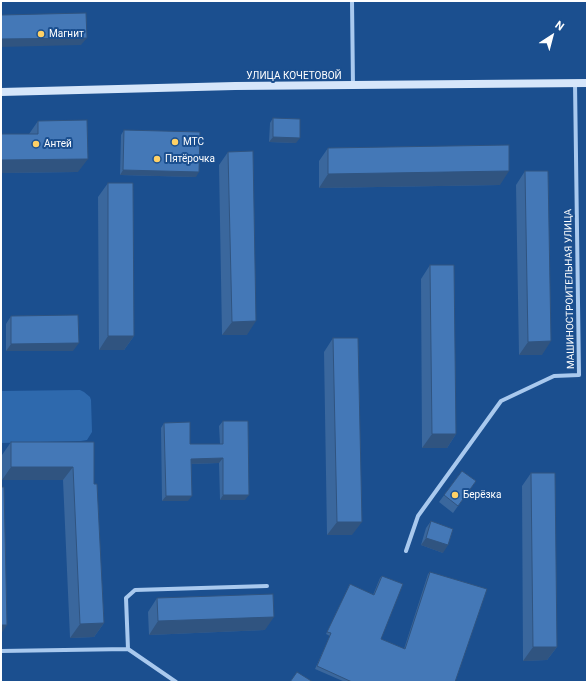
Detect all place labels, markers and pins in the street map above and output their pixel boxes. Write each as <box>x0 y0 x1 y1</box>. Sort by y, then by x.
place label: Магнит <box>49 28 84 40</box>
marker: Магнит <box>36 29 46 39</box>
place label: МТС <box>183 136 204 148</box>
marker: МТС <box>170 137 180 147</box>
place label: Антей <box>44 138 72 150</box>
marker: Антей <box>31 139 41 149</box>
place label: Пятёрочка <box>165 153 215 165</box>
marker: Пятёрочка <box>152 154 162 164</box>
place label: Берёзка <box>463 489 501 501</box>
marker: Берёзка <box>450 490 460 500</box>

